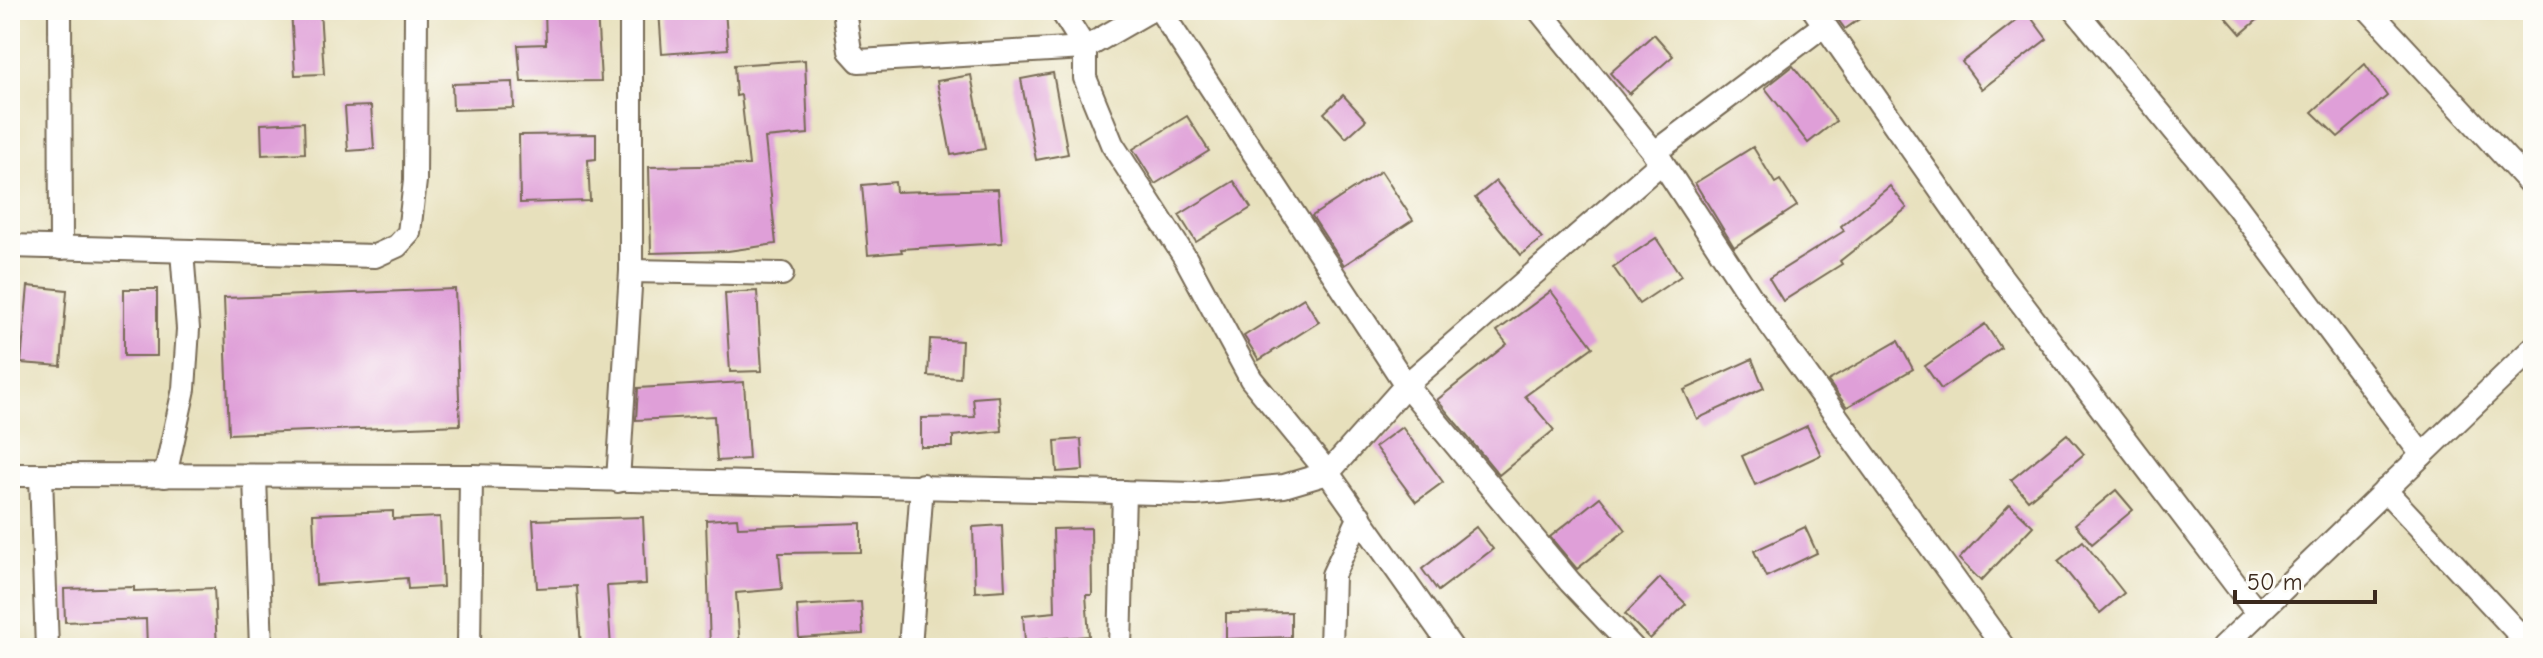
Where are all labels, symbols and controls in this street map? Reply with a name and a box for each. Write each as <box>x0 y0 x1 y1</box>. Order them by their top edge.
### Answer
scale bar <box>2235 554 2375 604</box>
text: 50 m <box>2247 568 2303 596</box>

